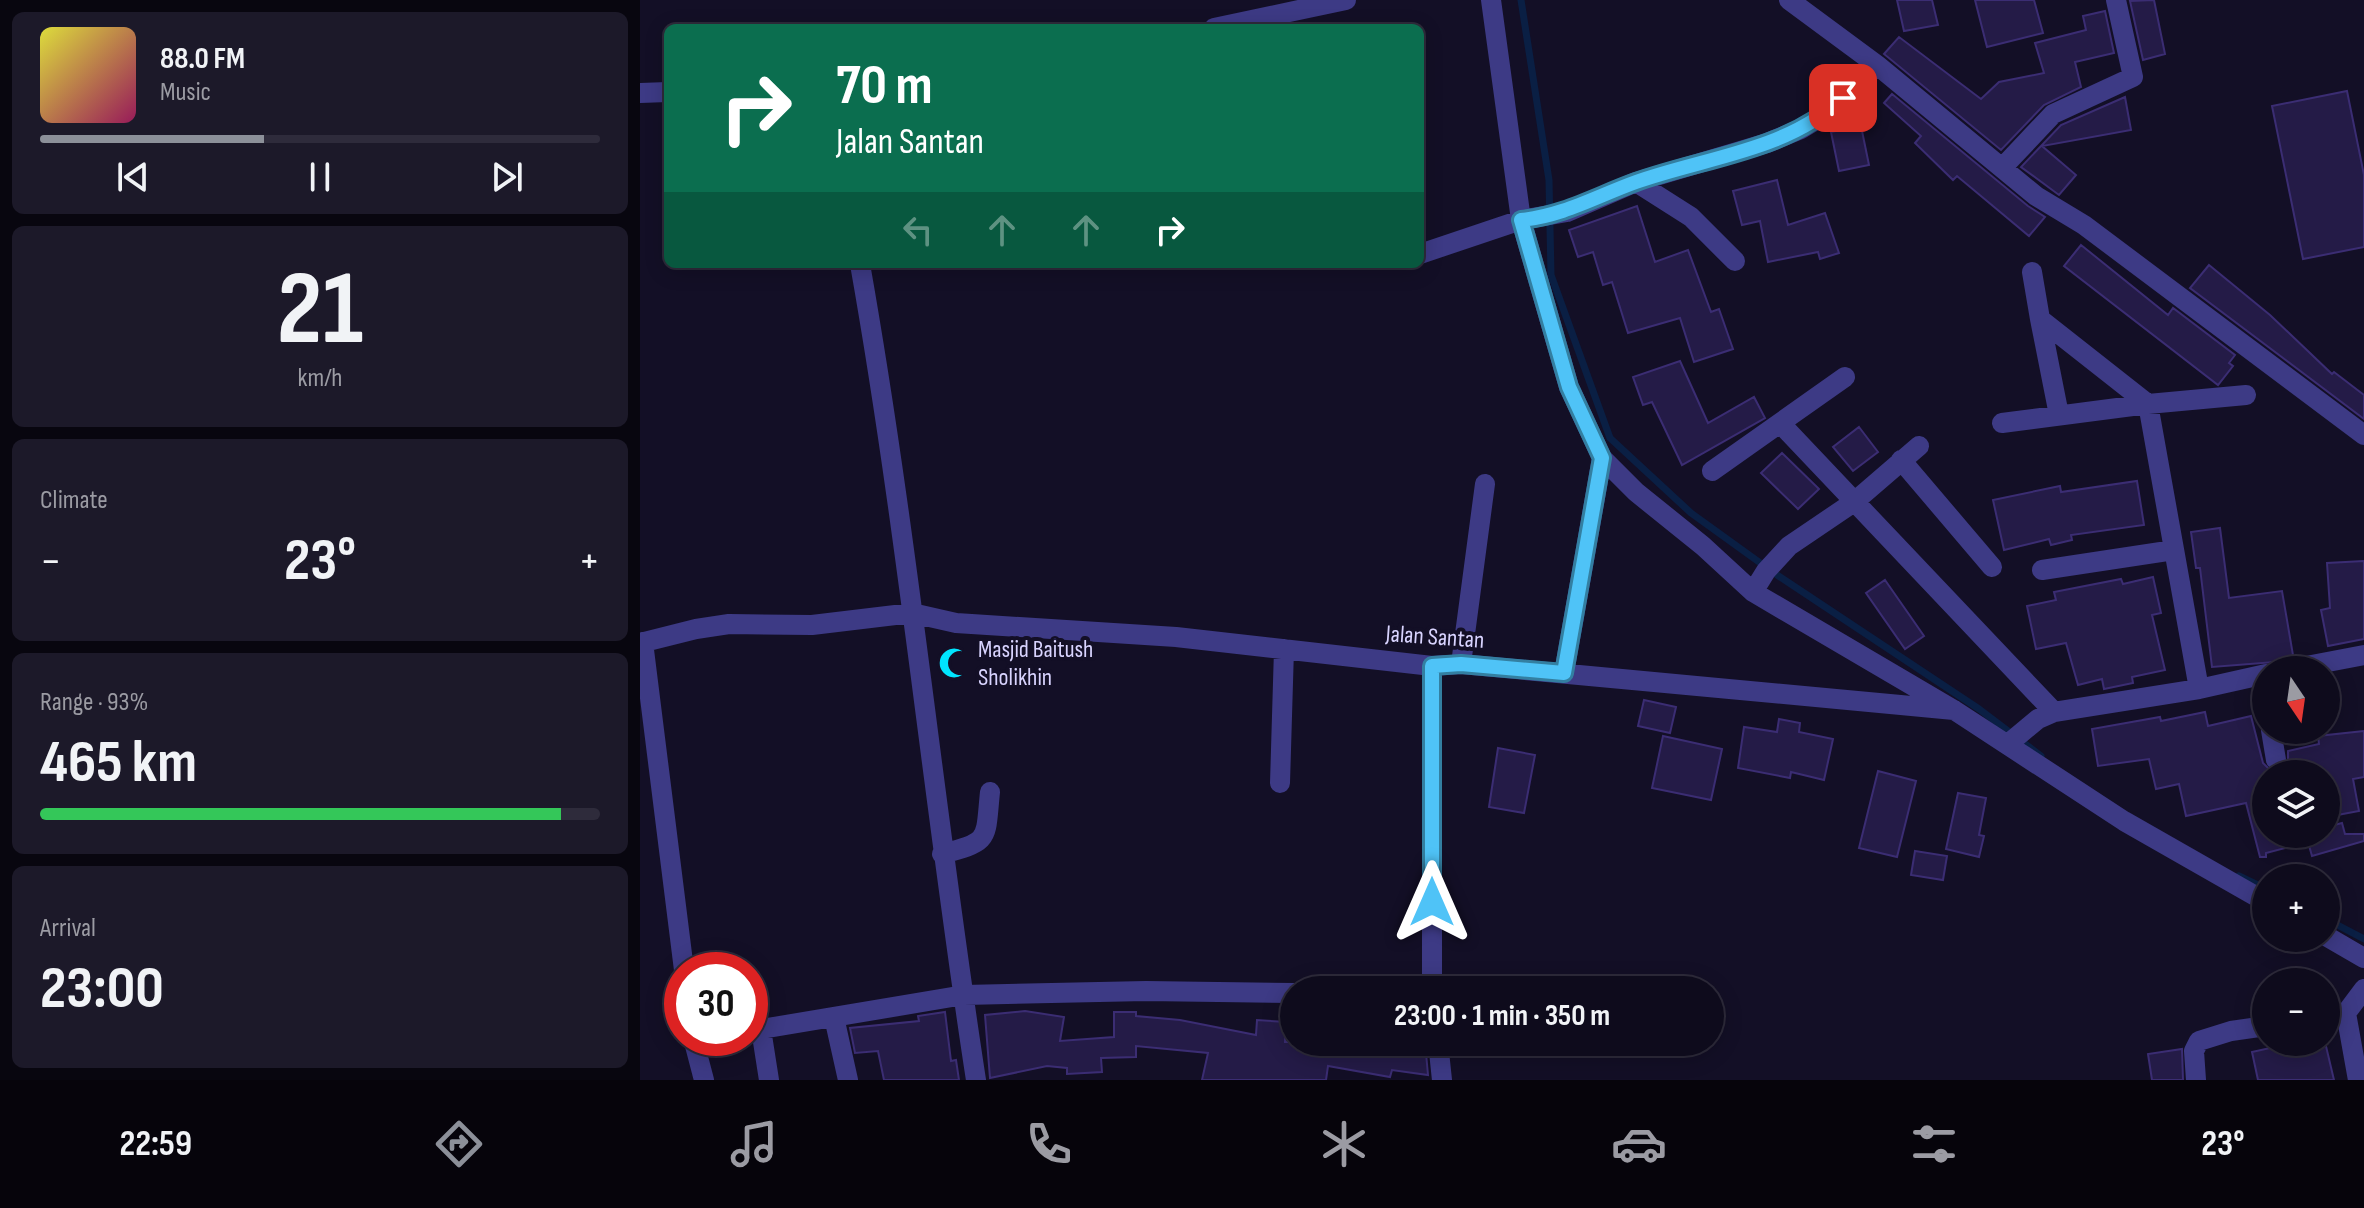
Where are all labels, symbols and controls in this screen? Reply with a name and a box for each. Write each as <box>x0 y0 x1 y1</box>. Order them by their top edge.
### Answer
text: 88.0 FM <box>160 41 245 77</box>
text: 70 m <box>836 53 933 120</box>
icon: right <box>704 56 808 160</box>
pin <box>1809 64 1877 132</box>
icon: arrive <box>1821 76 1865 120</box>
text: Music <box>160 77 211 108</box>
text: Jalan Santan <box>836 121 984 164</box>
icon: previous <box>111 155 155 199</box>
icon: pause <box>298 155 342 199</box>
icon: next <box>485 155 529 199</box>
icon: left <box>896 208 940 252</box>
icon: ahead <box>980 208 1024 252</box>
icon: ahead <box>1064 208 1108 252</box>
icon: right <box>1148 208 1192 252</box>
text: 21 <box>277 248 363 373</box>
text: km/h <box>298 363 342 394</box>
text: Climate <box>40 485 108 516</box>
text: 23° <box>284 525 356 597</box>
text: − <box>40 535 62 588</box>
text: + <box>578 535 600 588</box>
street label: Jalan Santan <box>1384 619 1485 655</box>
place label: Masjid Baitush Sholikhin <box>978 635 1093 692</box>
mosque icon: Masjid Baitush Sholikhin <box>937 646 971 680</box>
north arrow <box>2252 656 2340 744</box>
map controls <box>2252 656 2340 1056</box>
text: Range · 93% <box>40 687 148 718</box>
text: 465 km <box>40 727 197 799</box>
button: layers <box>2252 760 2340 848</box>
position arrow <box>1390 860 1474 944</box>
button: + <box>2252 864 2340 952</box>
text: Arrival <box>40 913 96 944</box>
speed limit sign: 30 <box>664 952 768 1056</box>
text: 23:00 <box>40 953 164 1025</box>
button: − <box>2252 968 2340 1056</box>
text: 23:00 · 1 min · 350 m <box>1394 998 1610 1034</box>
icon: directions <box>431 1116 487 1172</box>
icon: music <box>726 1116 782 1172</box>
icon: phone <box>1021 1116 1077 1172</box>
icon: climate <box>1316 1116 1372 1172</box>
icon: car <box>1611 1116 1667 1172</box>
icon: filters <box>1906 1116 1962 1172</box>
text: 22:59 <box>120 1123 192 1166</box>
text: 23° <box>2201 1123 2244 1166</box>

